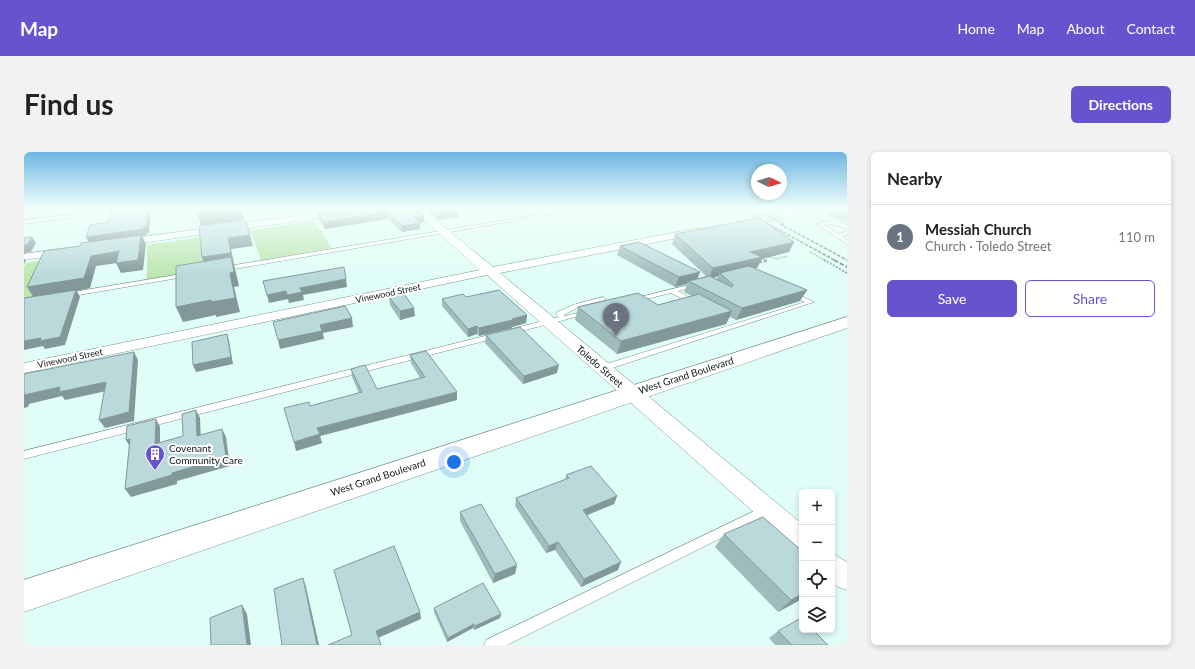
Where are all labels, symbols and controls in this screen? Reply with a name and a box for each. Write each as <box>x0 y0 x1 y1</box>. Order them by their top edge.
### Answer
text: Map <box>20 17 58 40</box>
text: Home <box>957 20 995 37</box>
text: Map <box>1017 20 1044 37</box>
text: About <box>1066 20 1104 37</box>
text: Contact <box>1126 20 1175 37</box>
button: Directions <box>1071 86 1171 123</box>
text: Find us <box>24 87 114 121</box>
north arrow <box>751 164 787 200</box>
text: Nearby <box>887 168 942 189</box>
text: Messiah Church <box>925 220 1032 238</box>
text: 1 <box>896 229 904 245</box>
text: 110 m <box>1118 229 1155 245</box>
text: Church · Toledo Street <box>925 238 1051 254</box>
button: Save <box>887 280 1017 317</box>
button: Share <box>1025 280 1155 317</box>
street label: Vinewood Street <box>354 281 422 305</box>
pin: 1 <box>603 303 629 336</box>
street label: Toledo Street <box>574 342 626 390</box>
street label: Vinewood Street <box>36 346 104 370</box>
street label: West Grand Boulevard <box>637 354 735 396</box>
place label: Covenant Community Care <box>169 442 243 466</box>
building icon: Covenant Community Care <box>144 443 166 471</box>
your location <box>444 452 464 472</box>
street label: West Grand Boulevard <box>329 456 427 498</box>
map controls <box>799 489 835 633</box>
button: + <box>799 489 835 525</box>
button: − <box>799 525 835 561</box>
button: locate <box>799 561 835 597</box>
button: layers <box>799 597 835 633</box>

